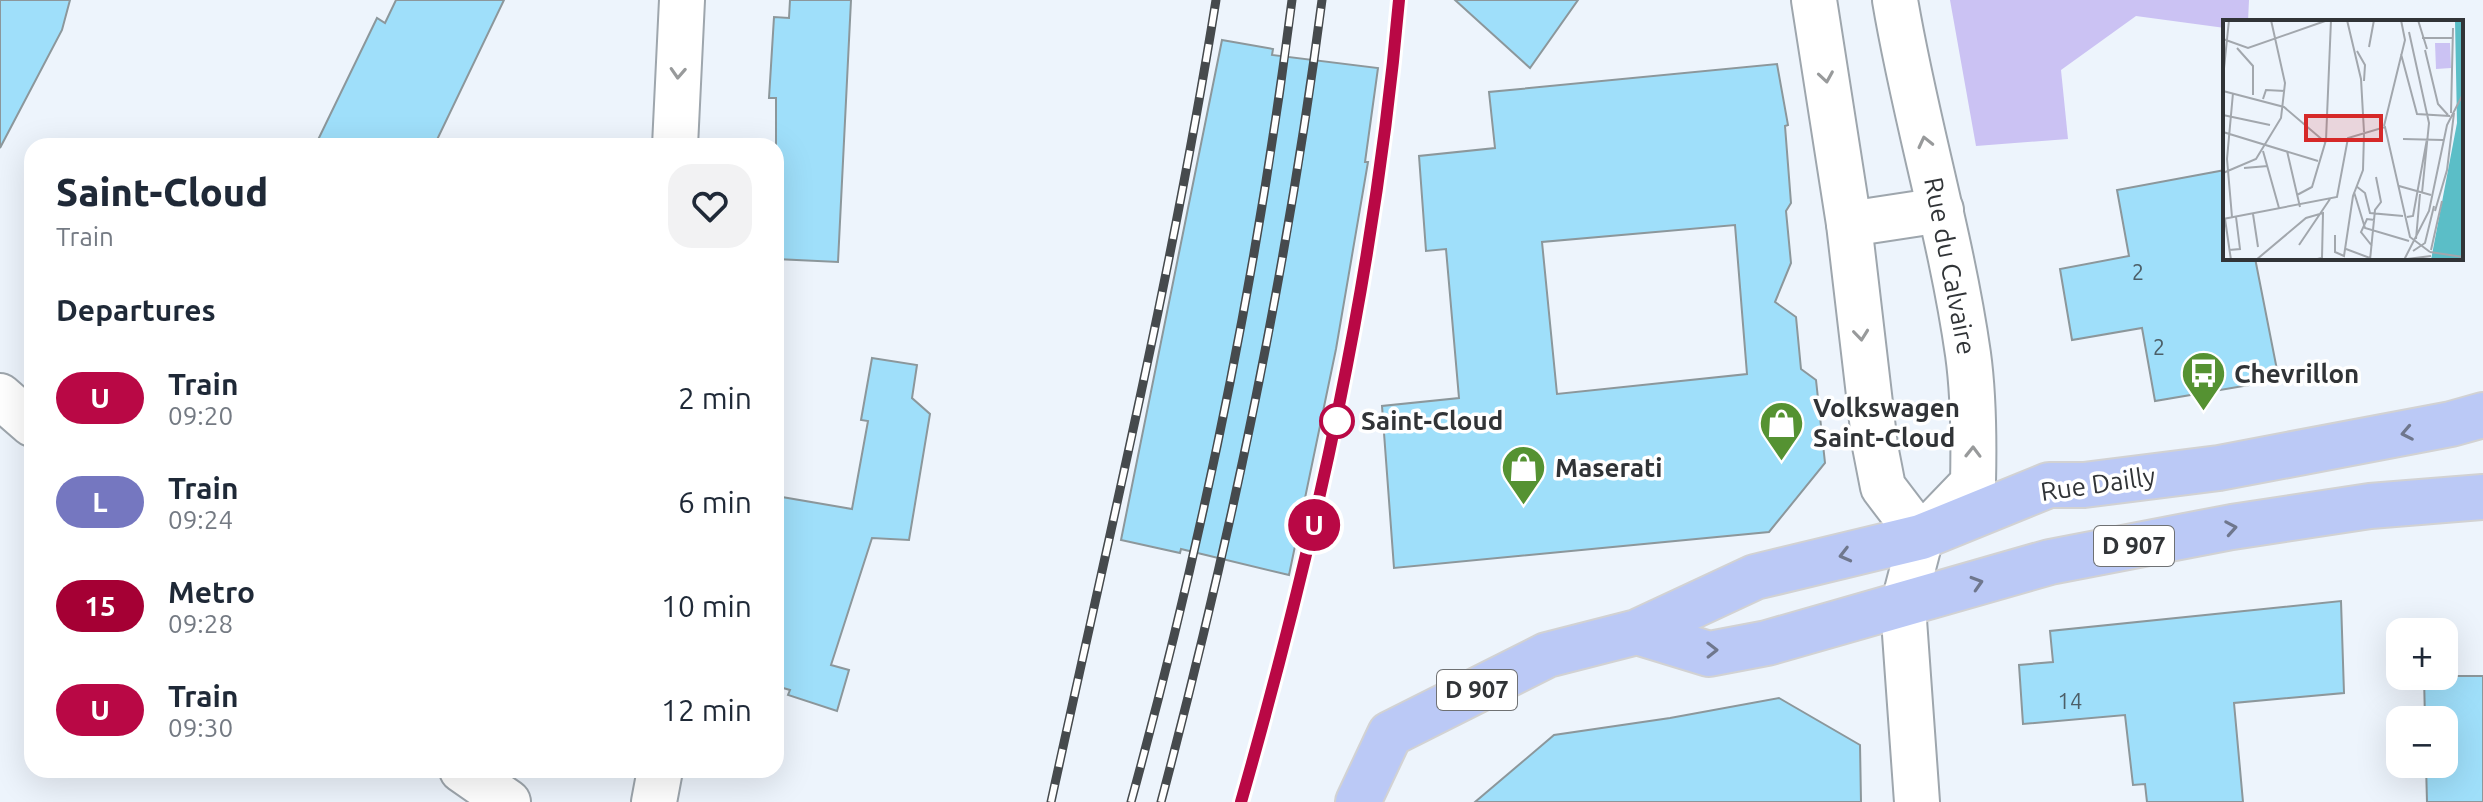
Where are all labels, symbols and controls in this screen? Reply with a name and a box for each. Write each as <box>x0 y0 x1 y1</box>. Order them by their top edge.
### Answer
inset map <box>2223 20 2463 260</box>
one-way arrow <box>670 67 687 80</box>
one-way arrow <box>1817 70 1834 84</box>
one-way arrow <box>1917 135 1934 149</box>
button: heart <box>668 164 752 248</box>
text: Saint-Cloud <box>56 171 268 213</box>
street label: Rue du Calvaire <box>1919 175 1982 357</box>
text: Train <box>56 222 114 251</box>
house number: 2 <box>2132 259 2144 284</box>
text: Departures <box>56 293 216 327</box>
one-way arrow <box>1853 329 1870 342</box>
house number: 2 <box>2153 334 2165 359</box>
bus stop icon: Chevrillon <box>2179 350 2227 413</box>
place label: Chevrillon <box>2234 359 2359 388</box>
text: Train <box>168 367 238 401</box>
text: 2 min <box>678 381 752 415</box>
text: U <box>90 382 110 413</box>
place label: Volkswagen Saint-Cloud <box>1813 393 1960 452</box>
shop icon: Volkswagen Saint-Cloud <box>1758 399 1806 462</box>
text: 09:20 <box>168 401 233 430</box>
marker: Saint-Cloud <box>1320 404 1354 438</box>
place label: Saint-Cloud <box>1361 406 1503 435</box>
one-way arrow <box>2400 423 2414 440</box>
shop icon: Maserati <box>1500 444 1548 507</box>
one-way arrow <box>1965 445 1982 458</box>
place label: Maserati <box>1555 453 1663 482</box>
street label: Rue Dailly <box>2039 461 2157 506</box>
text: Train <box>168 471 238 505</box>
text: 6 min <box>678 485 752 519</box>
text: L <box>92 486 108 517</box>
line badge: U <box>1288 499 1340 551</box>
text: 09:24 <box>168 505 233 534</box>
text: U <box>1304 509 1324 540</box>
one-way arrow <box>2224 520 2238 537</box>
road number: D 907 <box>2094 526 2174 566</box>
one-way arrow <box>1838 546 1852 563</box>
text: Metro <box>168 575 255 609</box>
one-way arrow <box>1970 576 1984 592</box>
text: 10 min <box>661 589 752 623</box>
text: 15 <box>84 590 116 621</box>
text: 09:28 <box>168 609 233 638</box>
map controls <box>2386 618 2458 778</box>
button: + <box>2386 618 2458 690</box>
one-way arrow <box>1707 642 1719 659</box>
road number: D 907 <box>1437 670 1517 710</box>
text: Train <box>168 679 238 713</box>
house number: 14 <box>2058 688 2082 713</box>
text: 12 min <box>661 693 752 727</box>
text: U <box>90 694 110 725</box>
button: − <box>2386 706 2458 778</box>
text: 09:30 <box>168 713 233 742</box>

